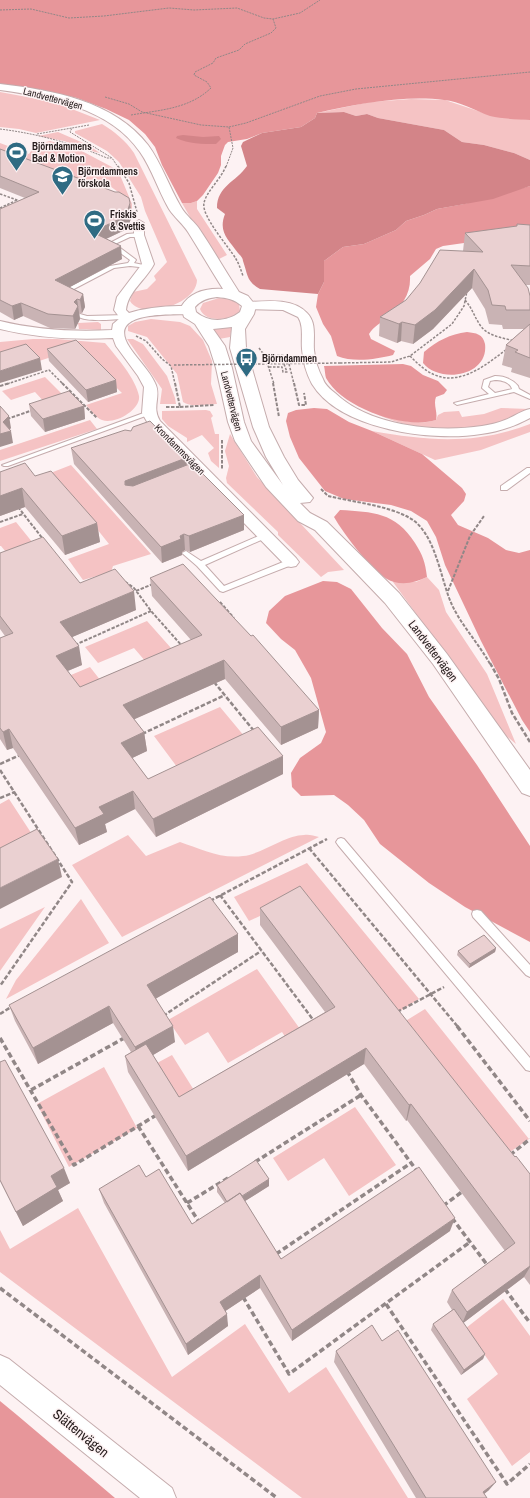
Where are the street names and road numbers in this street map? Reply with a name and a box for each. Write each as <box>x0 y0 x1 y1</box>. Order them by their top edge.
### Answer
street label: Landvettervägen <box>22 84 84 113</box>
street label: Landvettervägen <box>218 370 245 432</box>
street label: Krondammsvägen <box>152 421 208 477</box>
street label: Landvettervägen <box>405 617 461 685</box>
street label: Slättenvägen <box>49 1405 113 1461</box>

